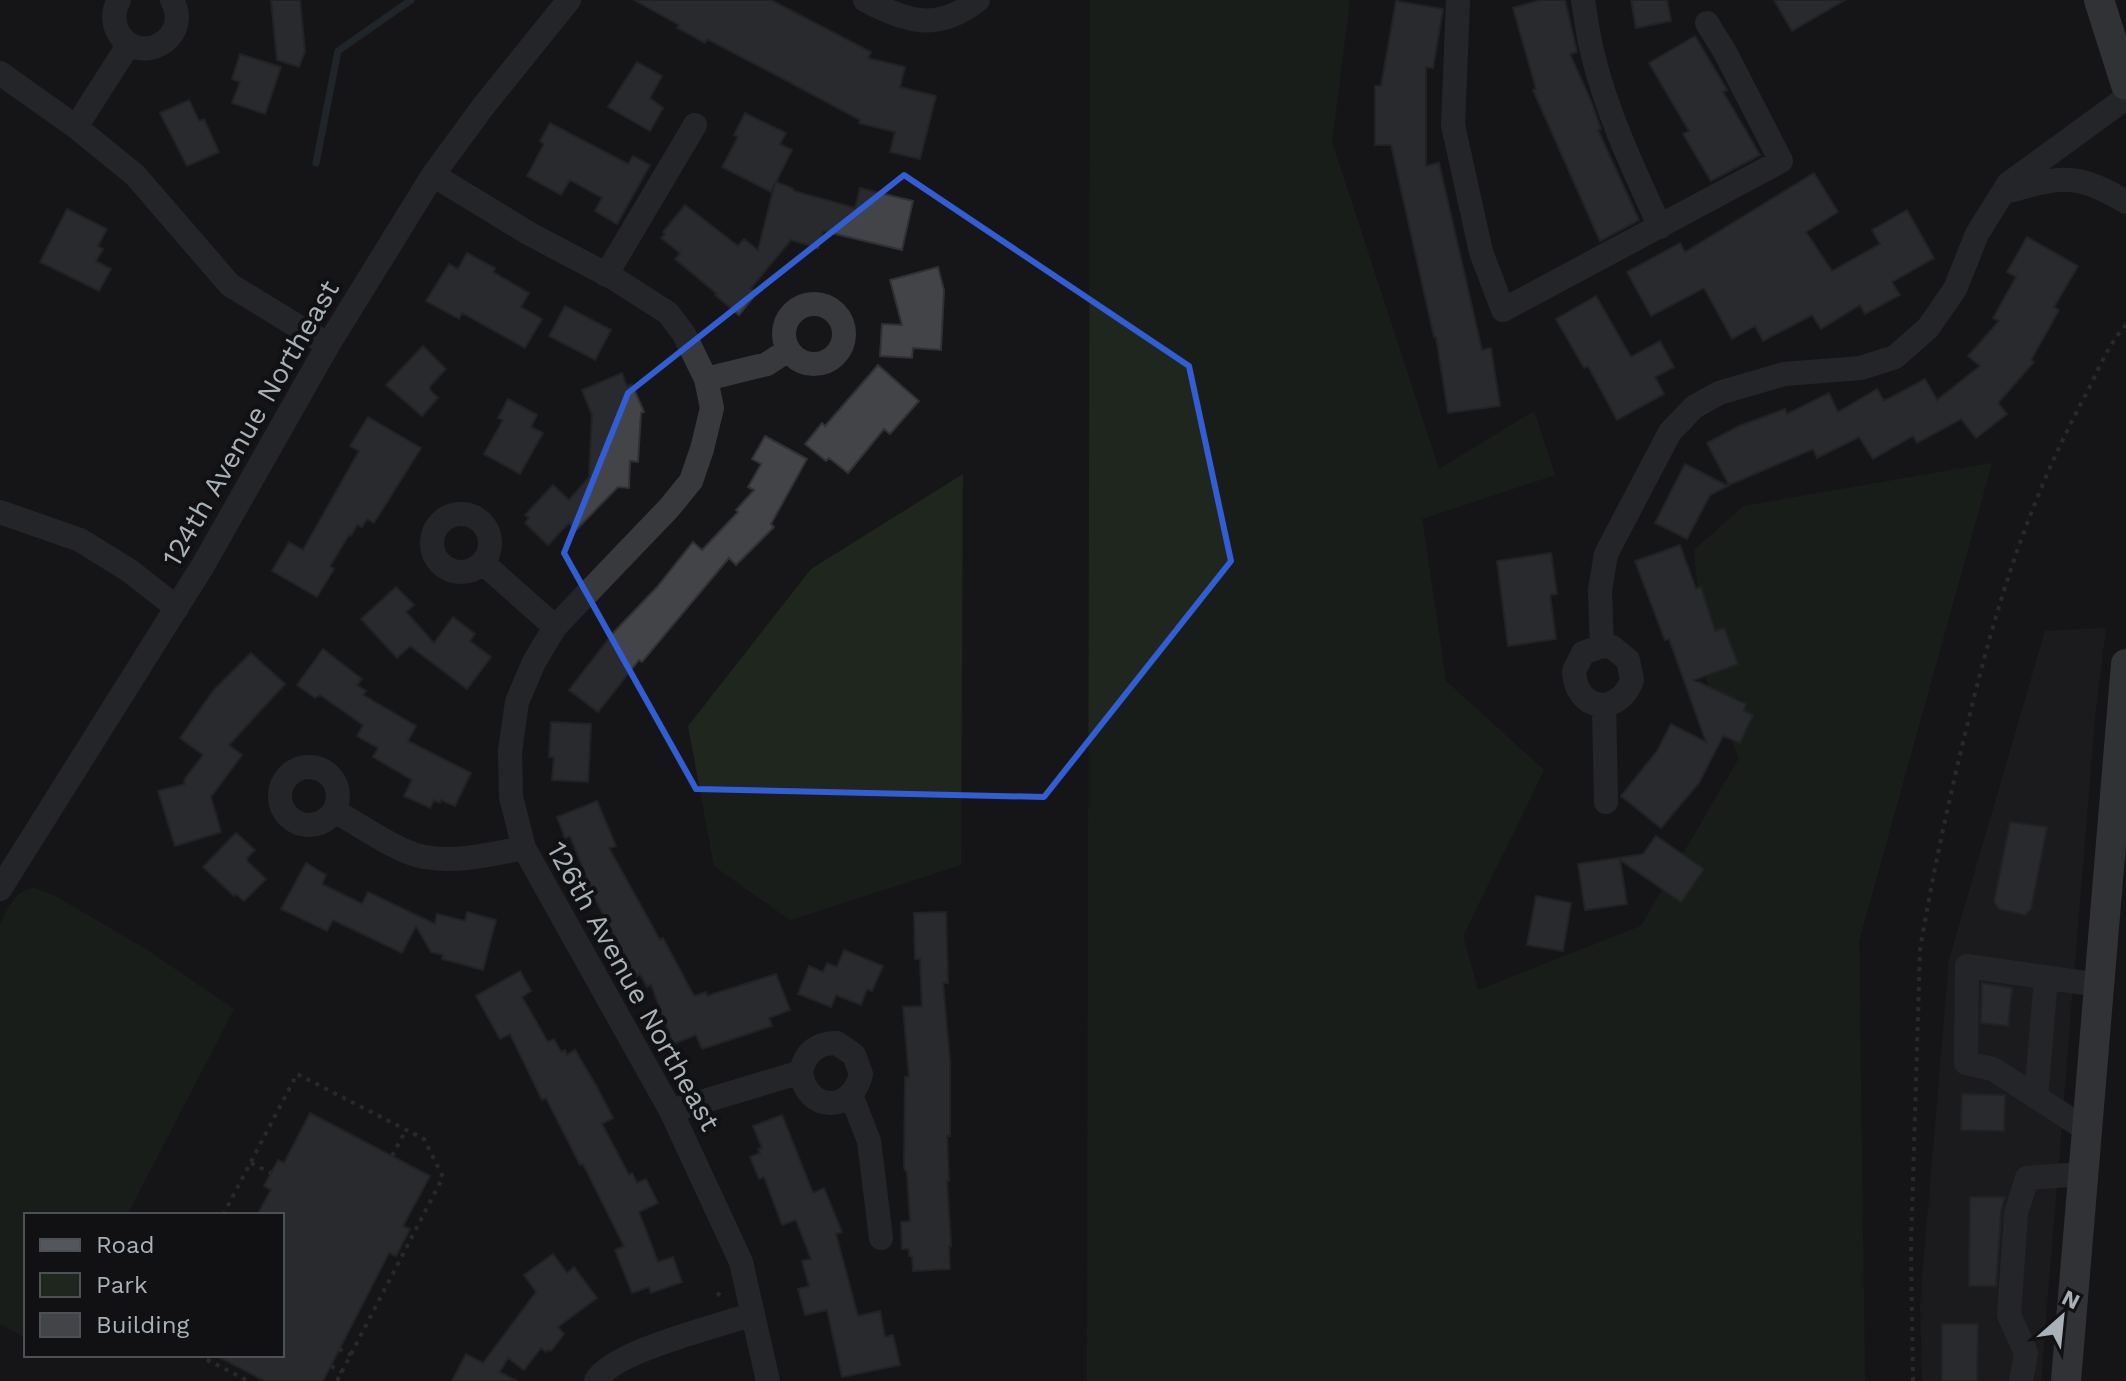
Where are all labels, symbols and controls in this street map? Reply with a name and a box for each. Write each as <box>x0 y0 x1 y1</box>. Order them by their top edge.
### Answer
street label: 124th Avenue Northeast <box>155 274 346 572</box>
street label: 126th Avenue Northeast <box>540 836 727 1137</box>
legend <box>24 1213 284 1357</box>
text: Road <box>96 1231 155 1259</box>
text: Park <box>96 1271 148 1299</box>
north arrow <box>2022 1277 2102 1357</box>
text: N <box>2058 1285 2084 1314</box>
text: Building <box>96 1311 189 1339</box>

